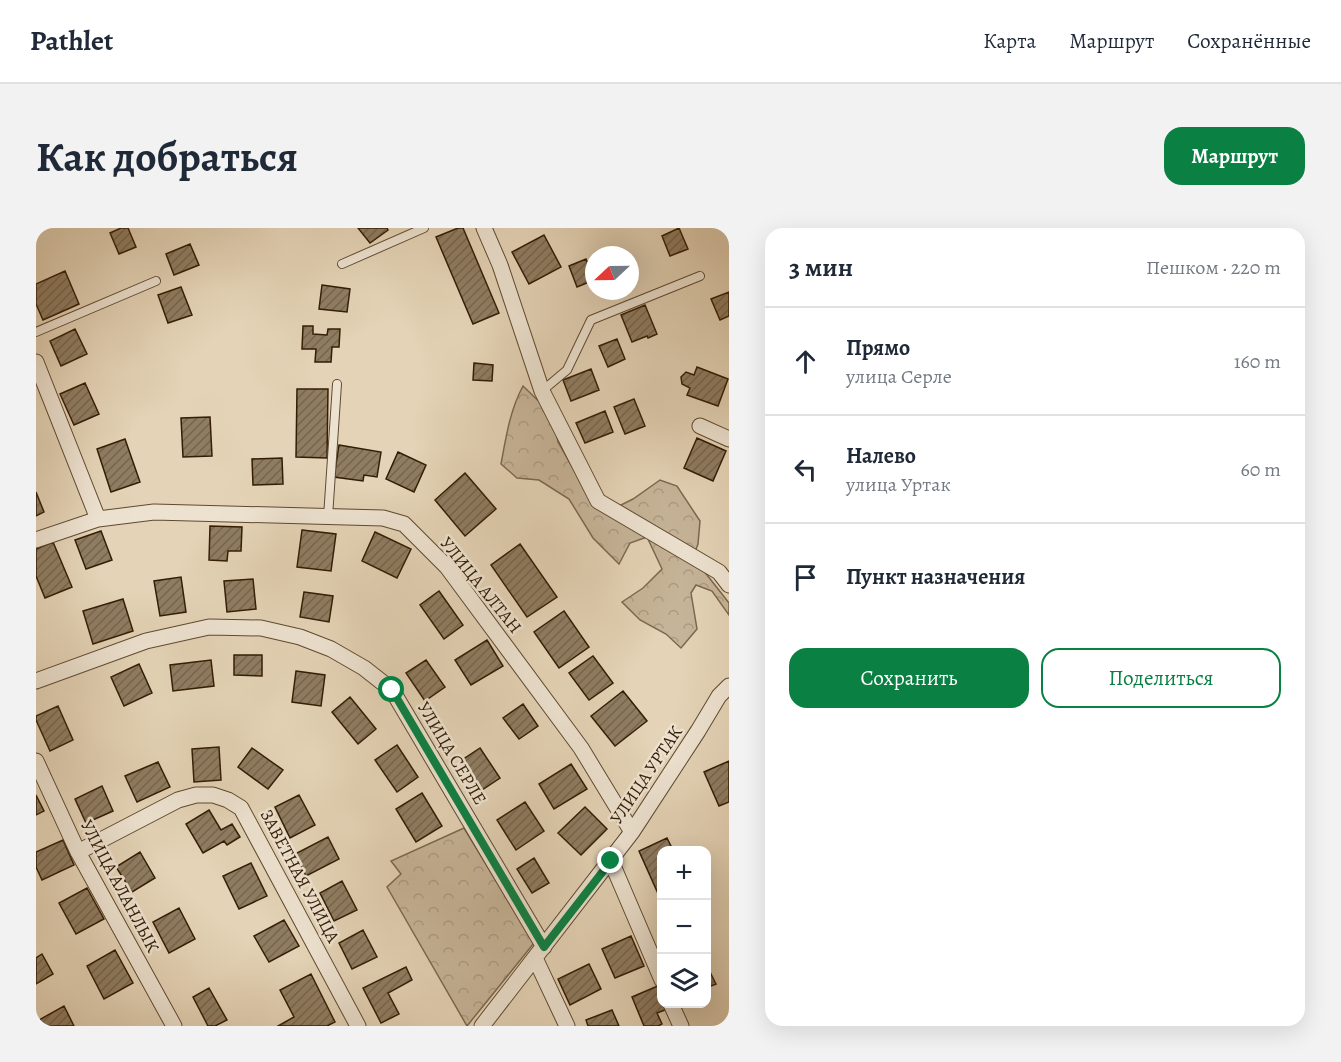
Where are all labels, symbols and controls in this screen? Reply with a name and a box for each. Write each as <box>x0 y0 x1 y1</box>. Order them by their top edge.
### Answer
text: Pathlet <box>30 22 113 60</box>
text: Карта <box>983 27 1036 55</box>
text: Маршрут <box>1069 27 1154 55</box>
text: Сохранённые <box>1187 27 1311 55</box>
button: Маршрут <box>1164 127 1305 185</box>
text: Как добраться <box>36 128 298 185</box>
north arrow <box>585 246 639 300</box>
text: 3 мин <box>789 250 853 285</box>
text: Пешком · 220 m <box>1146 254 1281 281</box>
text: Прямо <box>846 333 910 363</box>
icon: ahead <box>789 345 822 378</box>
text: 160 m <box>1234 348 1281 375</box>
text: улица Серле <box>846 363 952 390</box>
text: Налево <box>846 441 916 471</box>
icon: left <box>789 453 822 486</box>
text: 60 m <box>1241 456 1281 483</box>
text: улица Уртак <box>846 471 951 498</box>
street label: УЛИЦА АЛТАН <box>435 532 527 638</box>
icon: arrive <box>789 561 822 594</box>
text: Пункт назначения <box>846 562 1025 592</box>
button: Сохранить <box>789 648 1029 708</box>
button: Поделиться <box>1041 648 1281 708</box>
route start <box>378 676 404 702</box>
street label: УЛИЦА СЕРЛЕ <box>412 697 492 809</box>
street label: УЛИЦА УРТАК <box>604 721 688 829</box>
street label: ЗАВЕТНАЯ УЛИЦА <box>255 805 346 947</box>
street label: УЛИЦА АЛАНЛЫК <box>75 816 165 957</box>
map controls <box>657 846 711 1008</box>
button: + <box>657 846 711 900</box>
route end <box>597 847 623 873</box>
button: − <box>657 900 711 954</box>
button: layers <box>657 954 711 1008</box>

